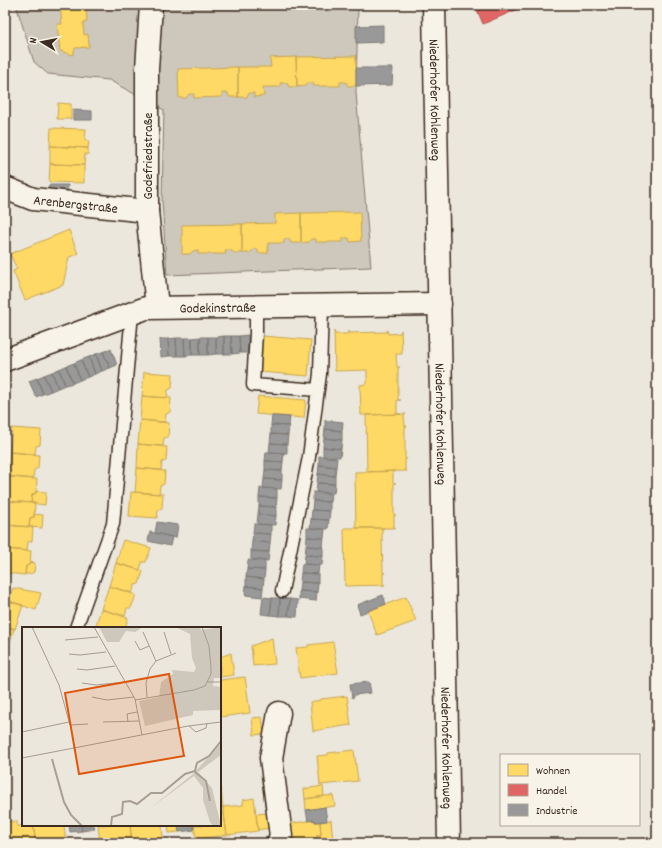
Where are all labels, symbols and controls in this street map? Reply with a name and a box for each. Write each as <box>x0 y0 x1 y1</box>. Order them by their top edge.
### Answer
north arrow <box>22 22 62 62</box>
text: N <box>26 36 43 45</box>
street label: Niederhofer Kohlenweg <box>423 39 445 161</box>
street label: Godefriedstraße <box>139 112 159 200</box>
street label: Arenbergstraße <box>32 191 119 220</box>
street label: Godekinstraße <box>179 299 256 320</box>
street label: Niederhofer Kohlenweg <box>428 363 451 485</box>
inset map <box>22 627 221 826</box>
street label: Niederhofer Kohlenweg <box>434 687 456 809</box>
legend <box>500 754 640 826</box>
text: Wohnen <box>536 763 571 780</box>
text: Handel <box>536 783 567 800</box>
text: Industrie <box>536 803 577 820</box>

